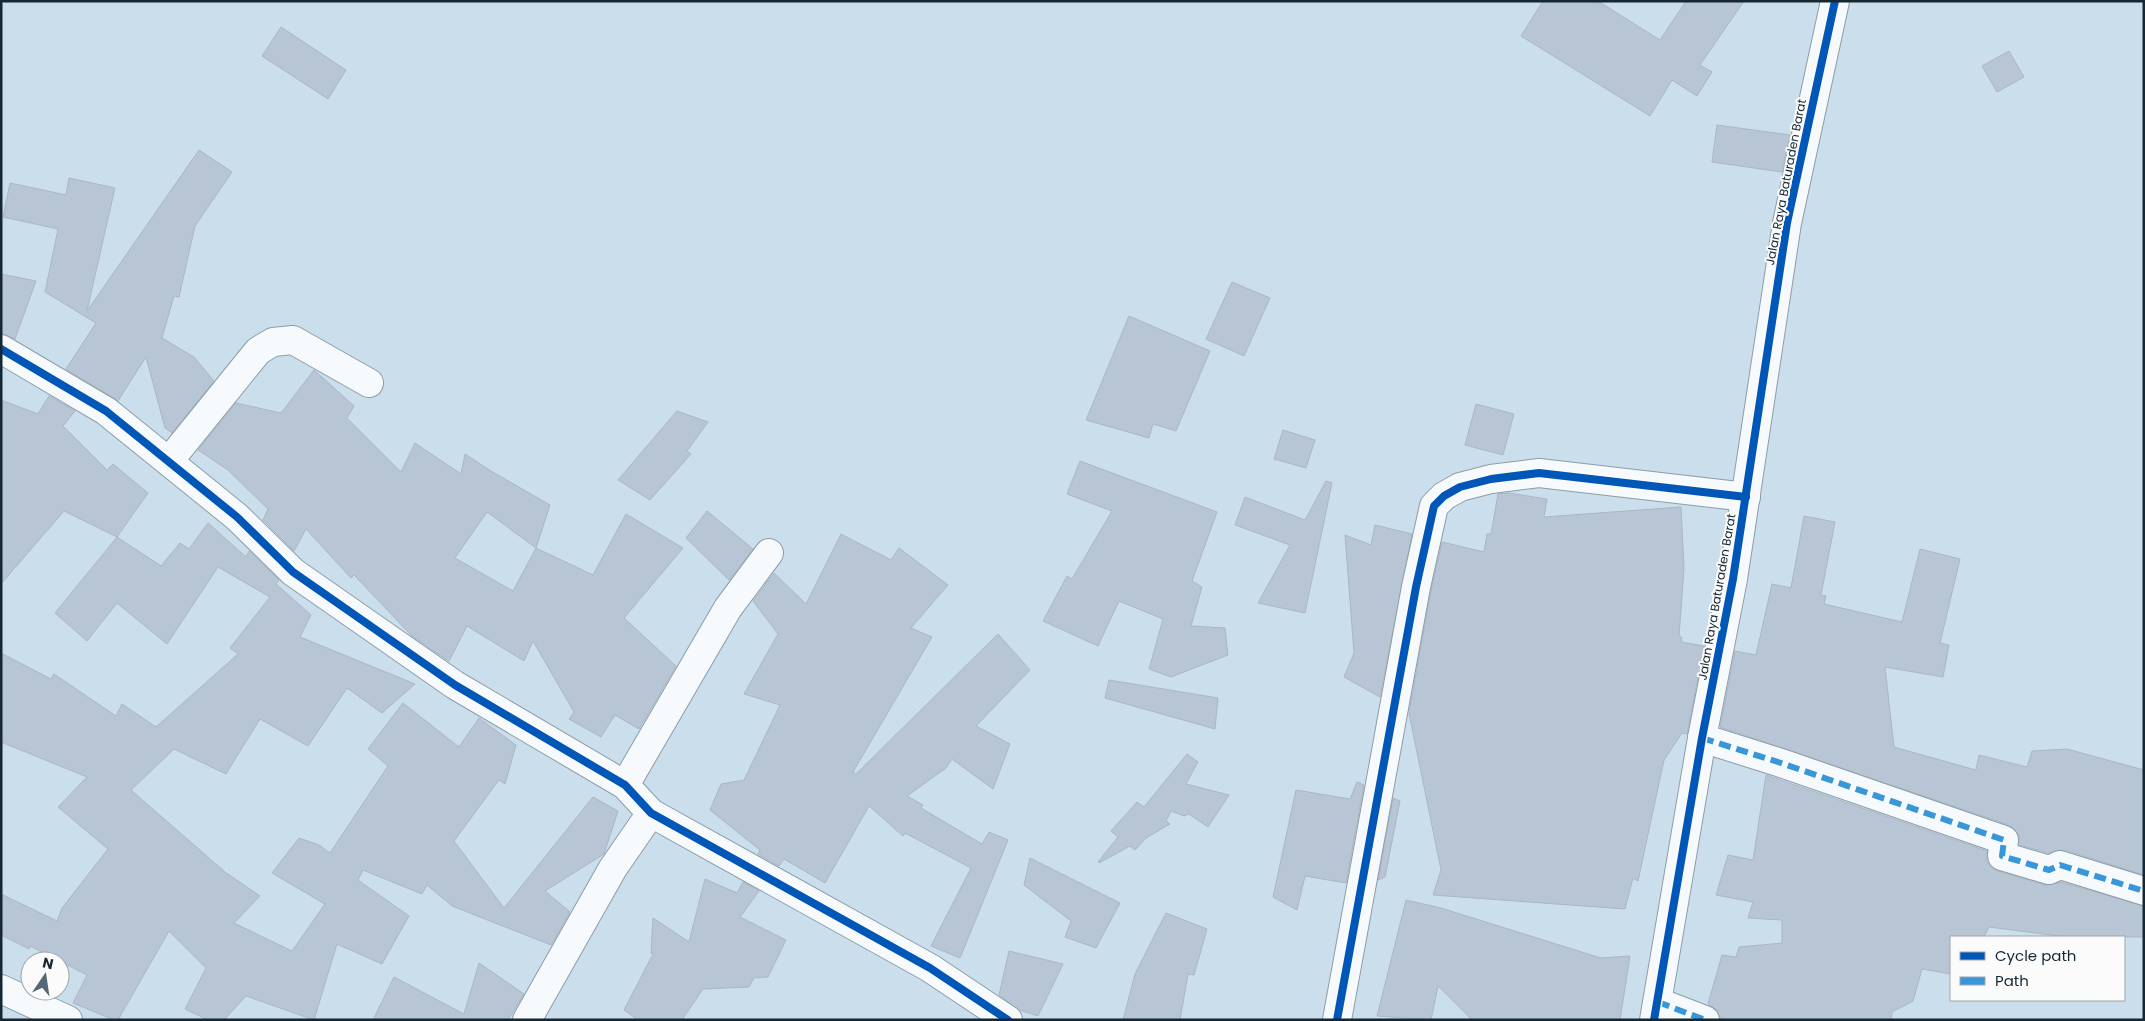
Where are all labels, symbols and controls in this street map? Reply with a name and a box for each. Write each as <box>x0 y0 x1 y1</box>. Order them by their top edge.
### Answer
street label: Jalan Raya Baturaden Barat <box>1761 97 1810 266</box>
street label: Jalan Raya Baturaden Barat <box>1693 512 1740 682</box>
legend <box>1950 936 2125 1001</box>
text: Cycle path <box>1995 945 2076 966</box>
north arrow <box>20 951 70 1001</box>
text: N <box>41 952 55 974</box>
text: Path <box>1995 970 2029 991</box>

